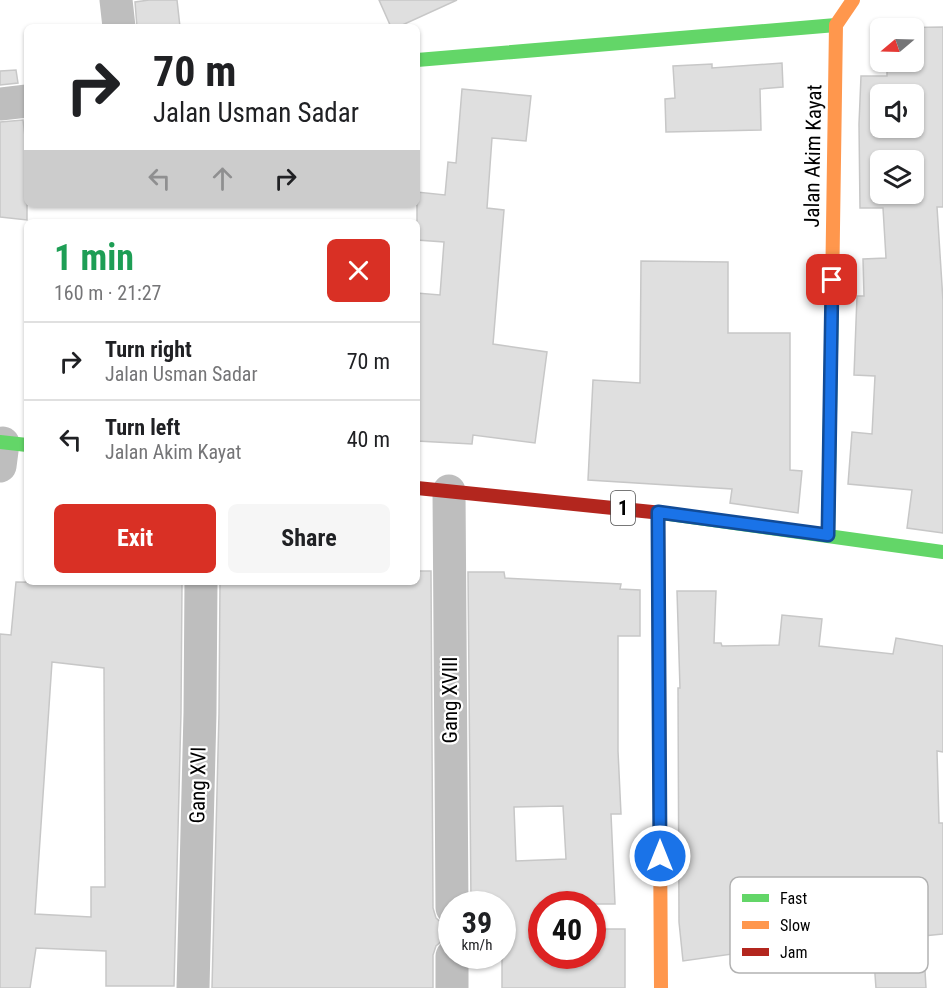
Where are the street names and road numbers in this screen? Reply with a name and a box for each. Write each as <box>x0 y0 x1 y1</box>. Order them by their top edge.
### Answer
street label: Jalan Akim Kayat <box>800 84 826 228</box>
road number: 1 <box>611 491 635 525</box>
street label: Gang XVIII <box>438 656 462 744</box>
street label: Gang XVI <box>185 747 211 823</box>

